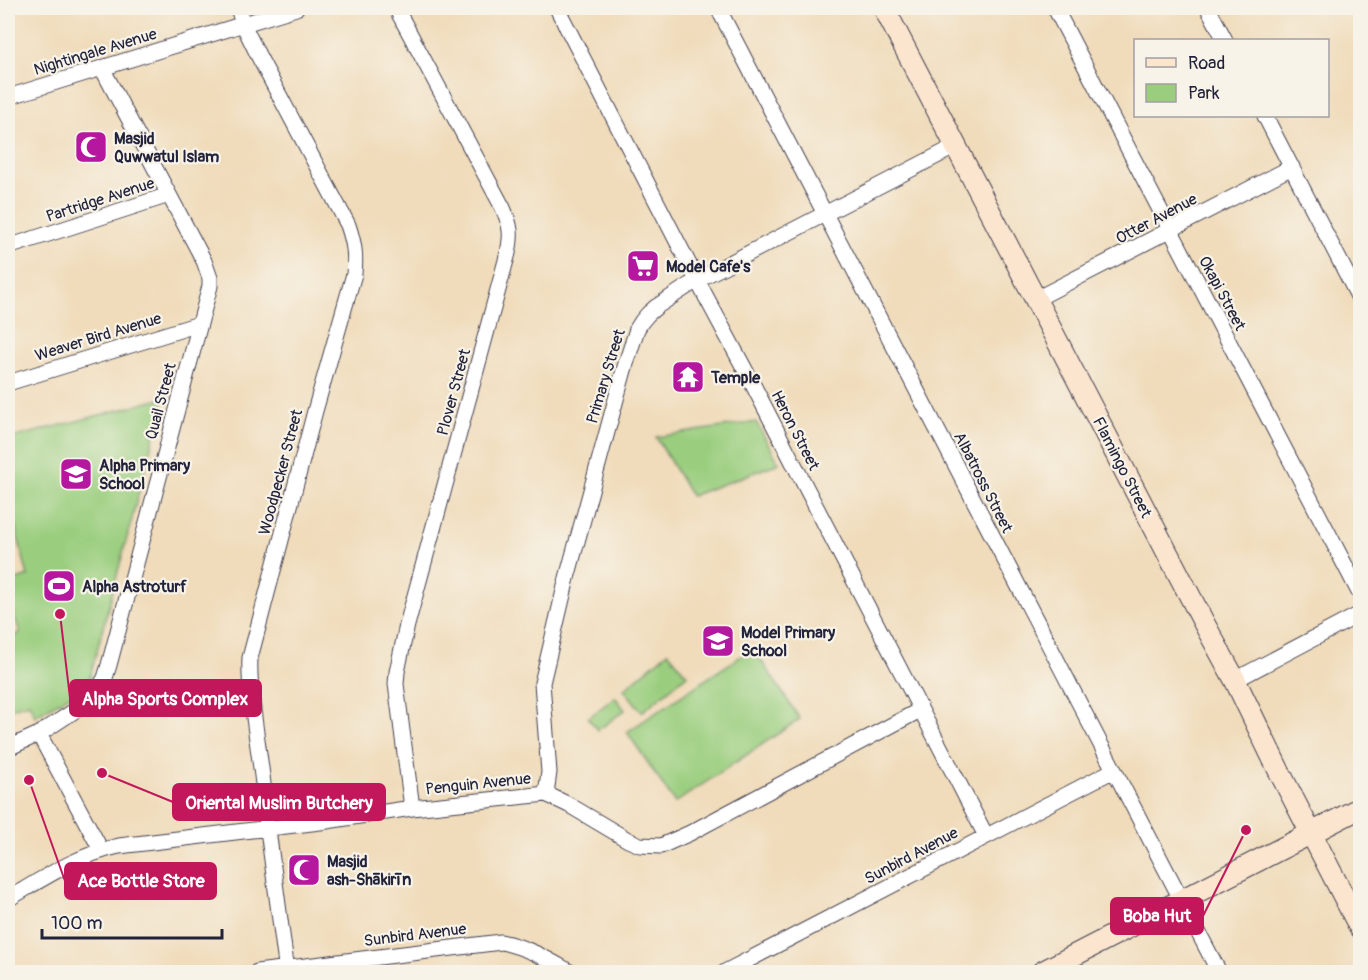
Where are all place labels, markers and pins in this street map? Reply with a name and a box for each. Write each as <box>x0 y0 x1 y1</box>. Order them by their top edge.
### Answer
mosque icon: Masjid Quwwatul Islam <box>73 129 109 165</box>
place label: Masjid Quwwatul Islam <box>114 129 219 167</box>
supermarket icon: Model Cafe's <box>625 248 661 284</box>
place label: Model Cafe's <box>666 257 751 277</box>
temple icon: Temple <box>670 359 706 395</box>
place label: Temple <box>710 368 761 388</box>
school or university icon: Alpha Primary School <box>58 456 94 492</box>
place label: Alpha Primary School <box>99 456 190 494</box>
sports icon: Alpha Astroturf <box>41 568 77 604</box>
place label: Alpha Astroturf <box>82 577 187 597</box>
school or university icon: Model Primary School <box>700 623 736 659</box>
place label: Model Primary School <box>741 623 835 661</box>
callout: Alpha Sports Complex <box>70 680 261 716</box>
callout: Oriental Muslim Butchery <box>173 784 385 820</box>
mosque icon: Masjid ash-Shākirīn <box>286 852 322 888</box>
place label: Masjid ash-Shākirīn <box>327 852 411 890</box>
callout: Ace Bottle Store <box>65 863 216 899</box>
callout: Boba Hut <box>1111 898 1203 934</box>

